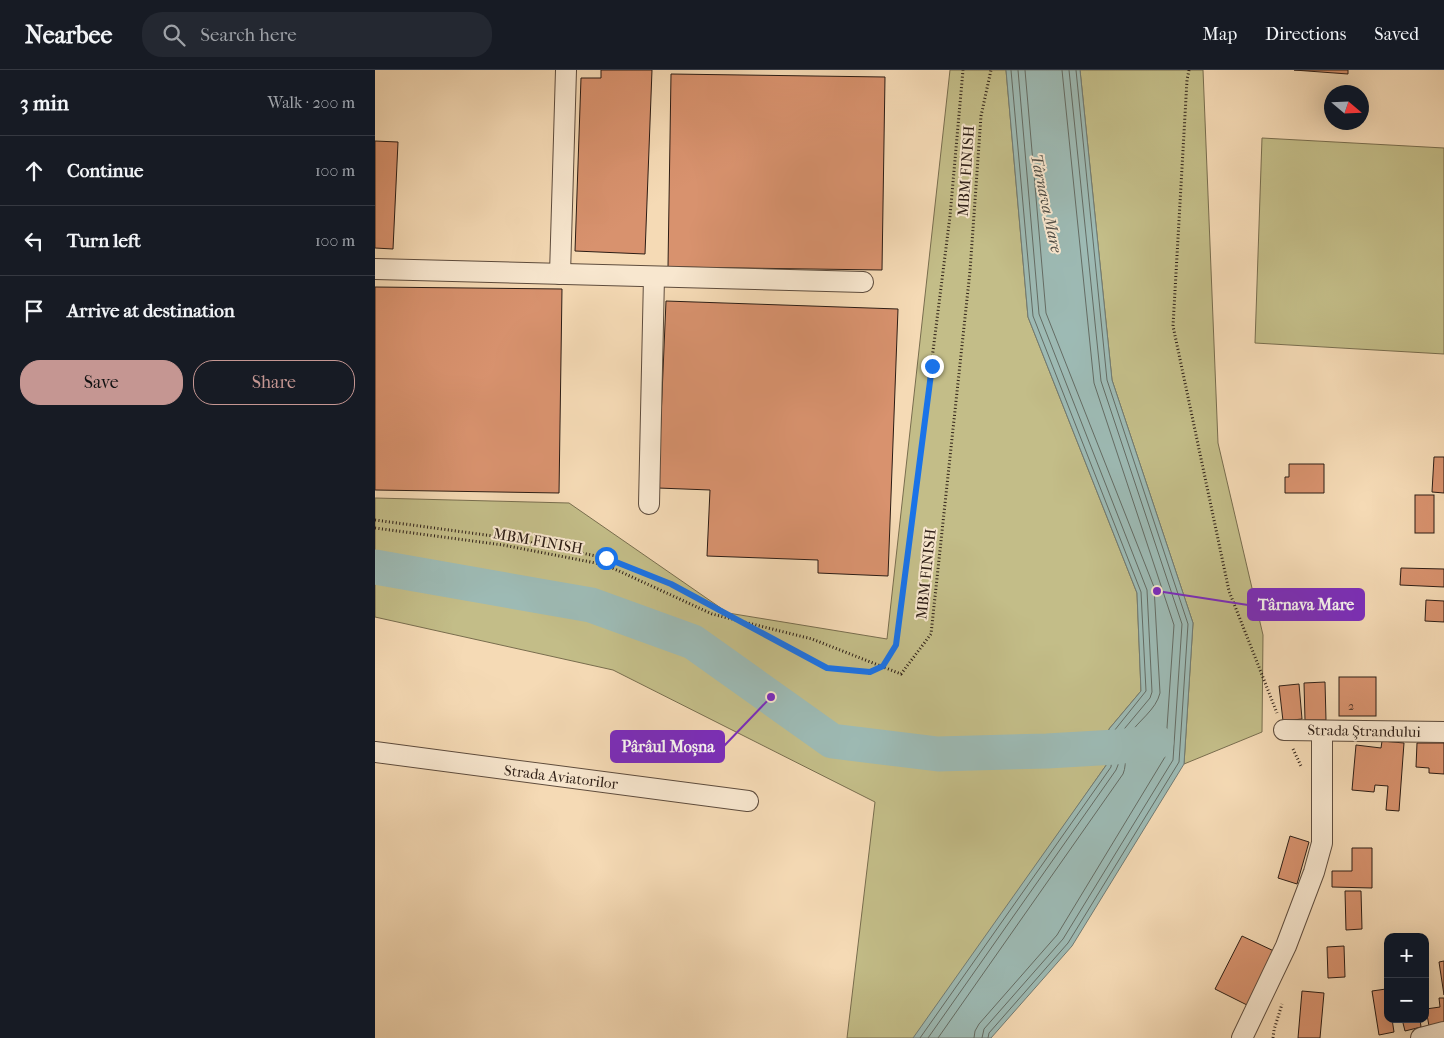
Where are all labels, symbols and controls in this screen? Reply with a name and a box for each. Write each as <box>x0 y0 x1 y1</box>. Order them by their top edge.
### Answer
search box <box>142 12 492 57</box>
text: Nearbee <box>25 21 112 49</box>
icon: search <box>160 21 188 49</box>
text: Search here <box>200 24 297 46</box>
text: Map <box>1203 24 1237 45</box>
text: Directions <box>1265 24 1346 45</box>
text: Saved <box>1374 24 1419 45</box>
north arrow <box>1324 85 1369 130</box>
text: 3 min <box>20 91 69 115</box>
text: Walk · 200 m <box>268 93 355 112</box>
street label: MBM FINISH <box>954 125 978 217</box>
water label: Târnava Mare <box>1027 152 1066 255</box>
icon: ahead <box>20 157 48 185</box>
text: Continue <box>67 160 143 182</box>
text: 100 m <box>315 161 355 180</box>
icon: left <box>20 227 48 255</box>
text: Turn left <box>67 230 141 252</box>
text: 100 m <box>315 231 355 250</box>
icon: arrive <box>20 297 48 325</box>
text: Arrive at destination <box>67 300 235 322</box>
route end <box>921 355 944 378</box>
button: Save <box>20 360 183 405</box>
button: Share <box>193 360 355 405</box>
street label: MBM FINISH <box>492 524 585 558</box>
street label: MBM FINISH <box>912 528 940 620</box>
route start <box>595 547 618 570</box>
callout: Târnava Mare <box>1248 589 1364 620</box>
text: Târnava Mare <box>1257 595 1354 614</box>
house number: 2 <box>1348 699 1354 713</box>
street label: Strada Ştrandului <box>1307 721 1421 741</box>
callout: Pârâul Moșna <box>611 731 724 762</box>
text: Pârâul Moșna <box>621 737 715 757</box>
street label: Strada Aviatorilor <box>503 761 620 793</box>
map controls <box>1384 933 1429 1023</box>
button: + <box>1384 933 1429 978</box>
button: − <box>1384 978 1429 1023</box>

